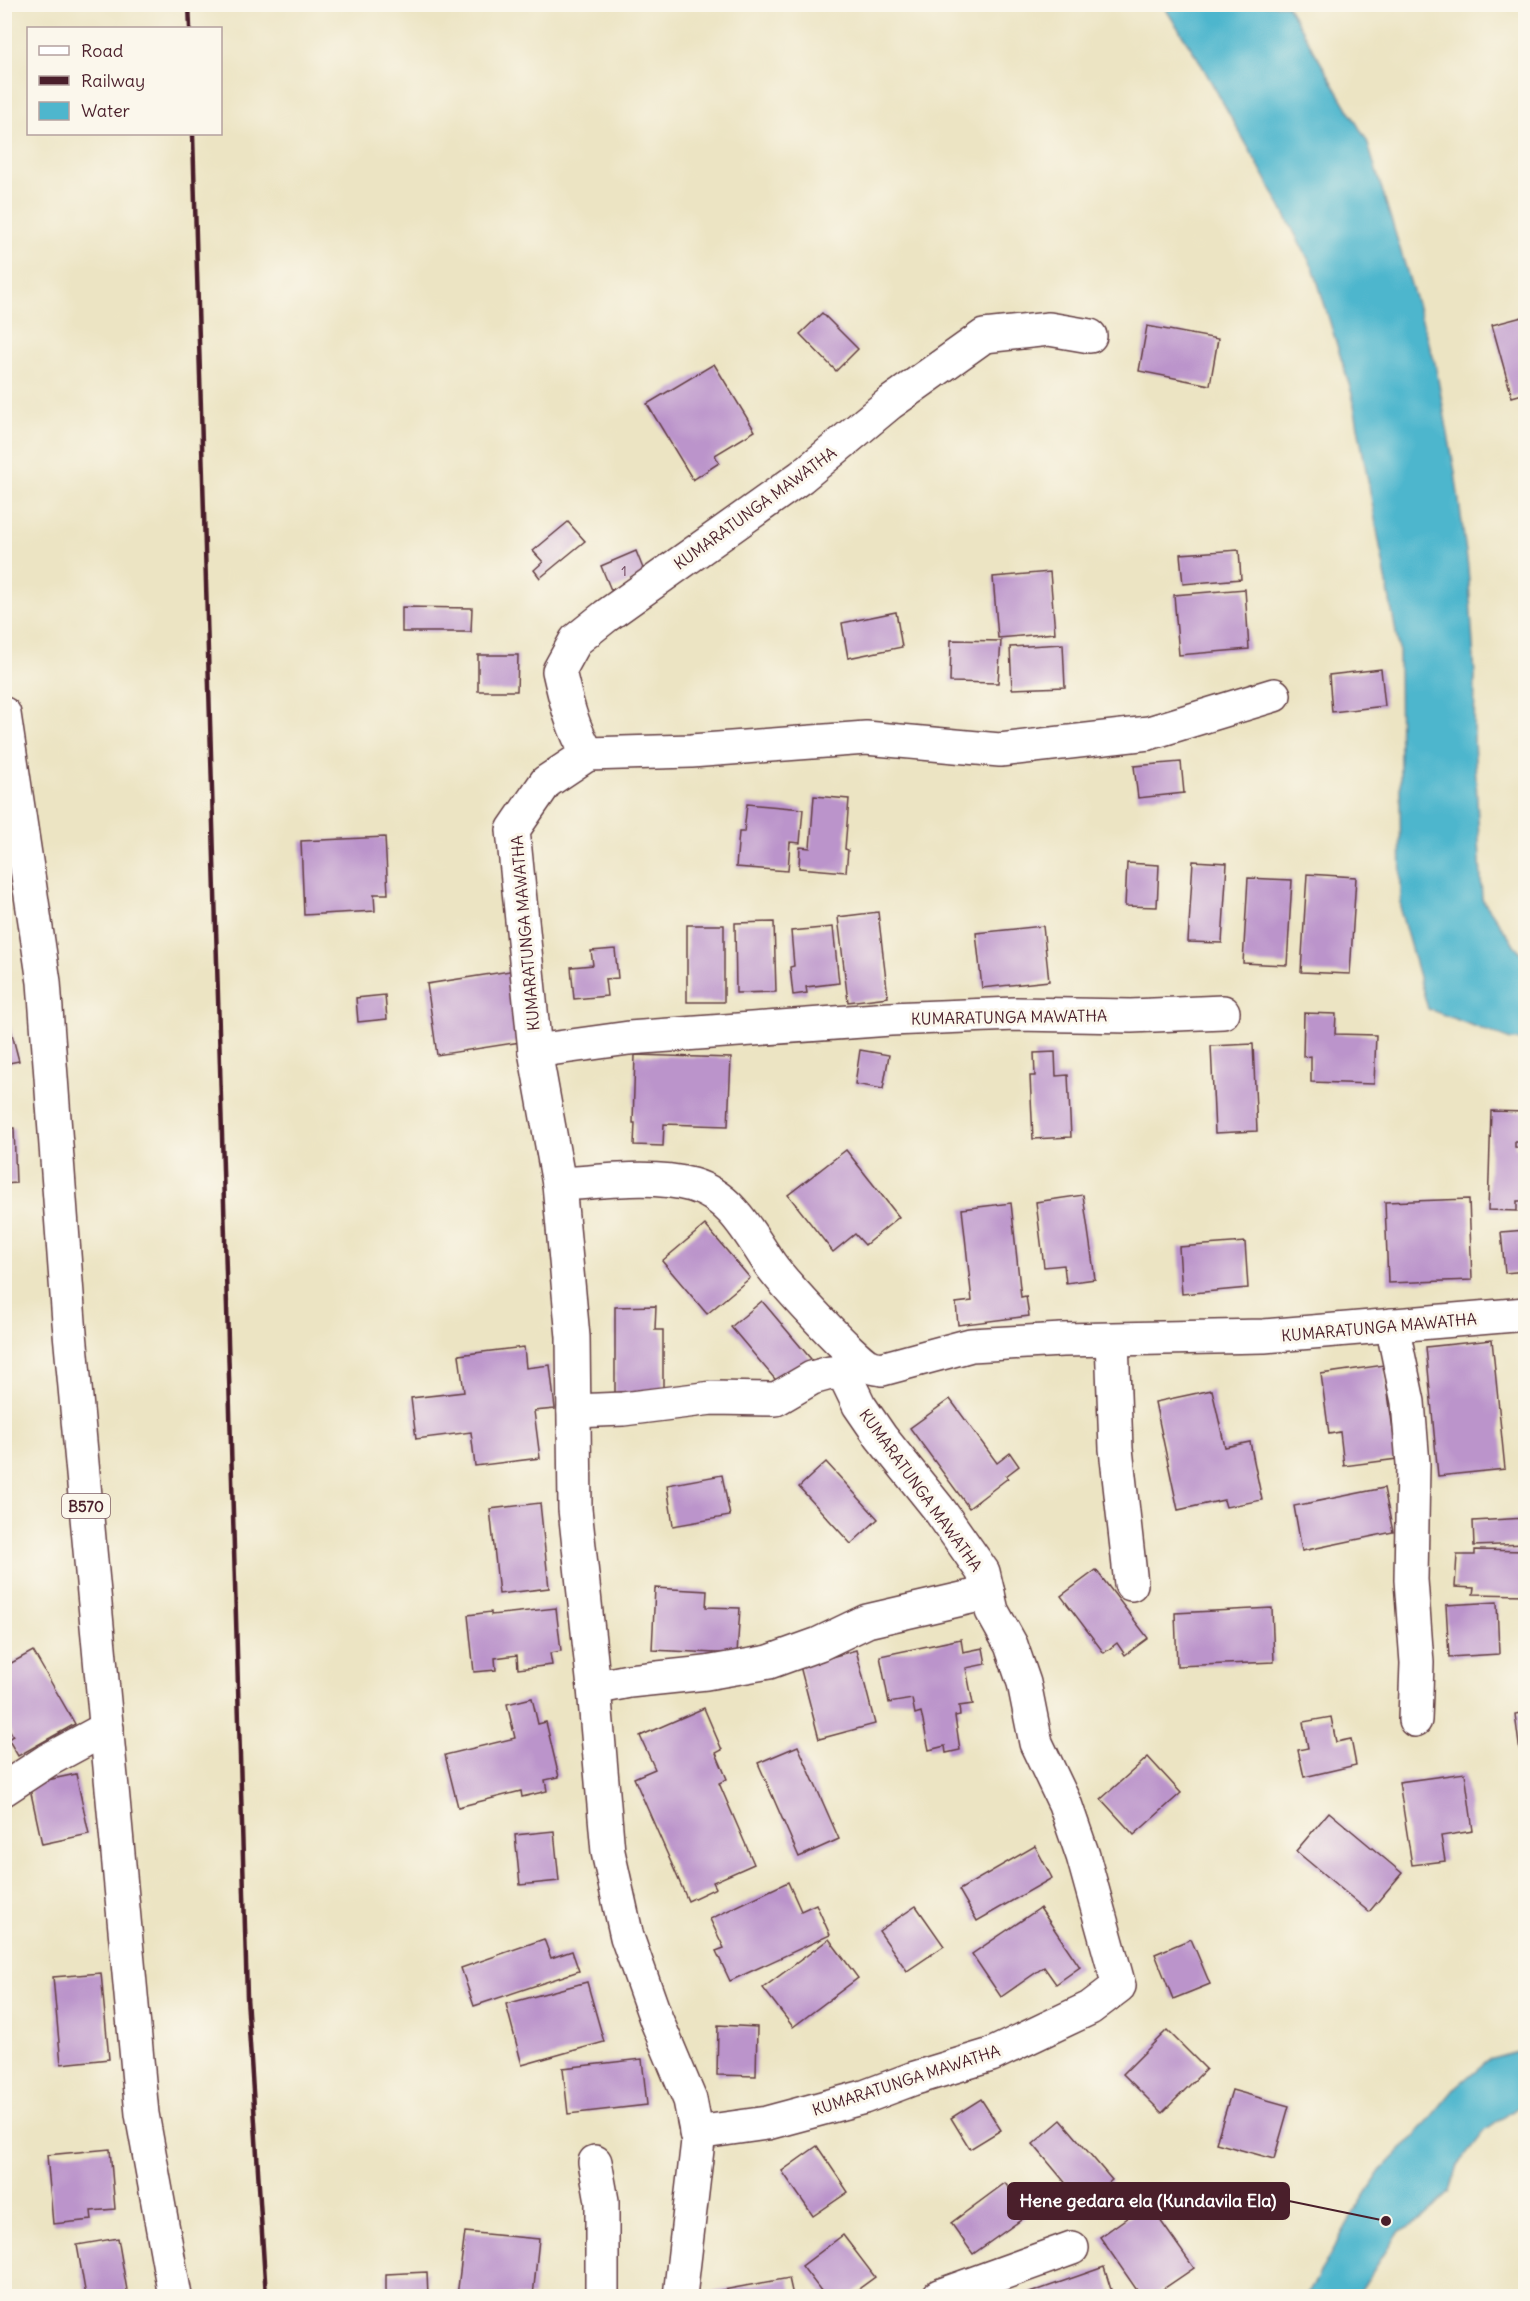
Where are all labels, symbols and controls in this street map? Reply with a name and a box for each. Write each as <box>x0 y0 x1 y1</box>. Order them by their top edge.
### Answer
legend <box>27 27 222 135</box>
text: Road <box>81 39 124 62</box>
text: Railway <box>81 69 145 92</box>
text: Water <box>81 99 131 122</box>
street label: KUMARATUNGA MAWATHA <box>670 442 840 574</box>
house number: 1 <box>621 562 627 580</box>
street label: KUMARATUNGA MAWATHA <box>506 834 544 1032</box>
street label: KUMARATUNGA MAWATHA <box>911 1005 1107 1029</box>
street label: KUMARATUNGA MAWATHA <box>1280 1308 1478 1346</box>
street label: KUMARATUNGA MAWATHA <box>855 1405 987 1575</box>
road number: B570 <box>62 1494 110 1518</box>
street label: KUMARATUNGA MAWATHA <box>810 2040 1002 2120</box>
callout: Hene gedara ela (Kundavila Ela) <box>1008 2183 1289 2219</box>
text: Hene gedara ela (Kundavila Ela) <box>1020 2189 1276 2212</box>

